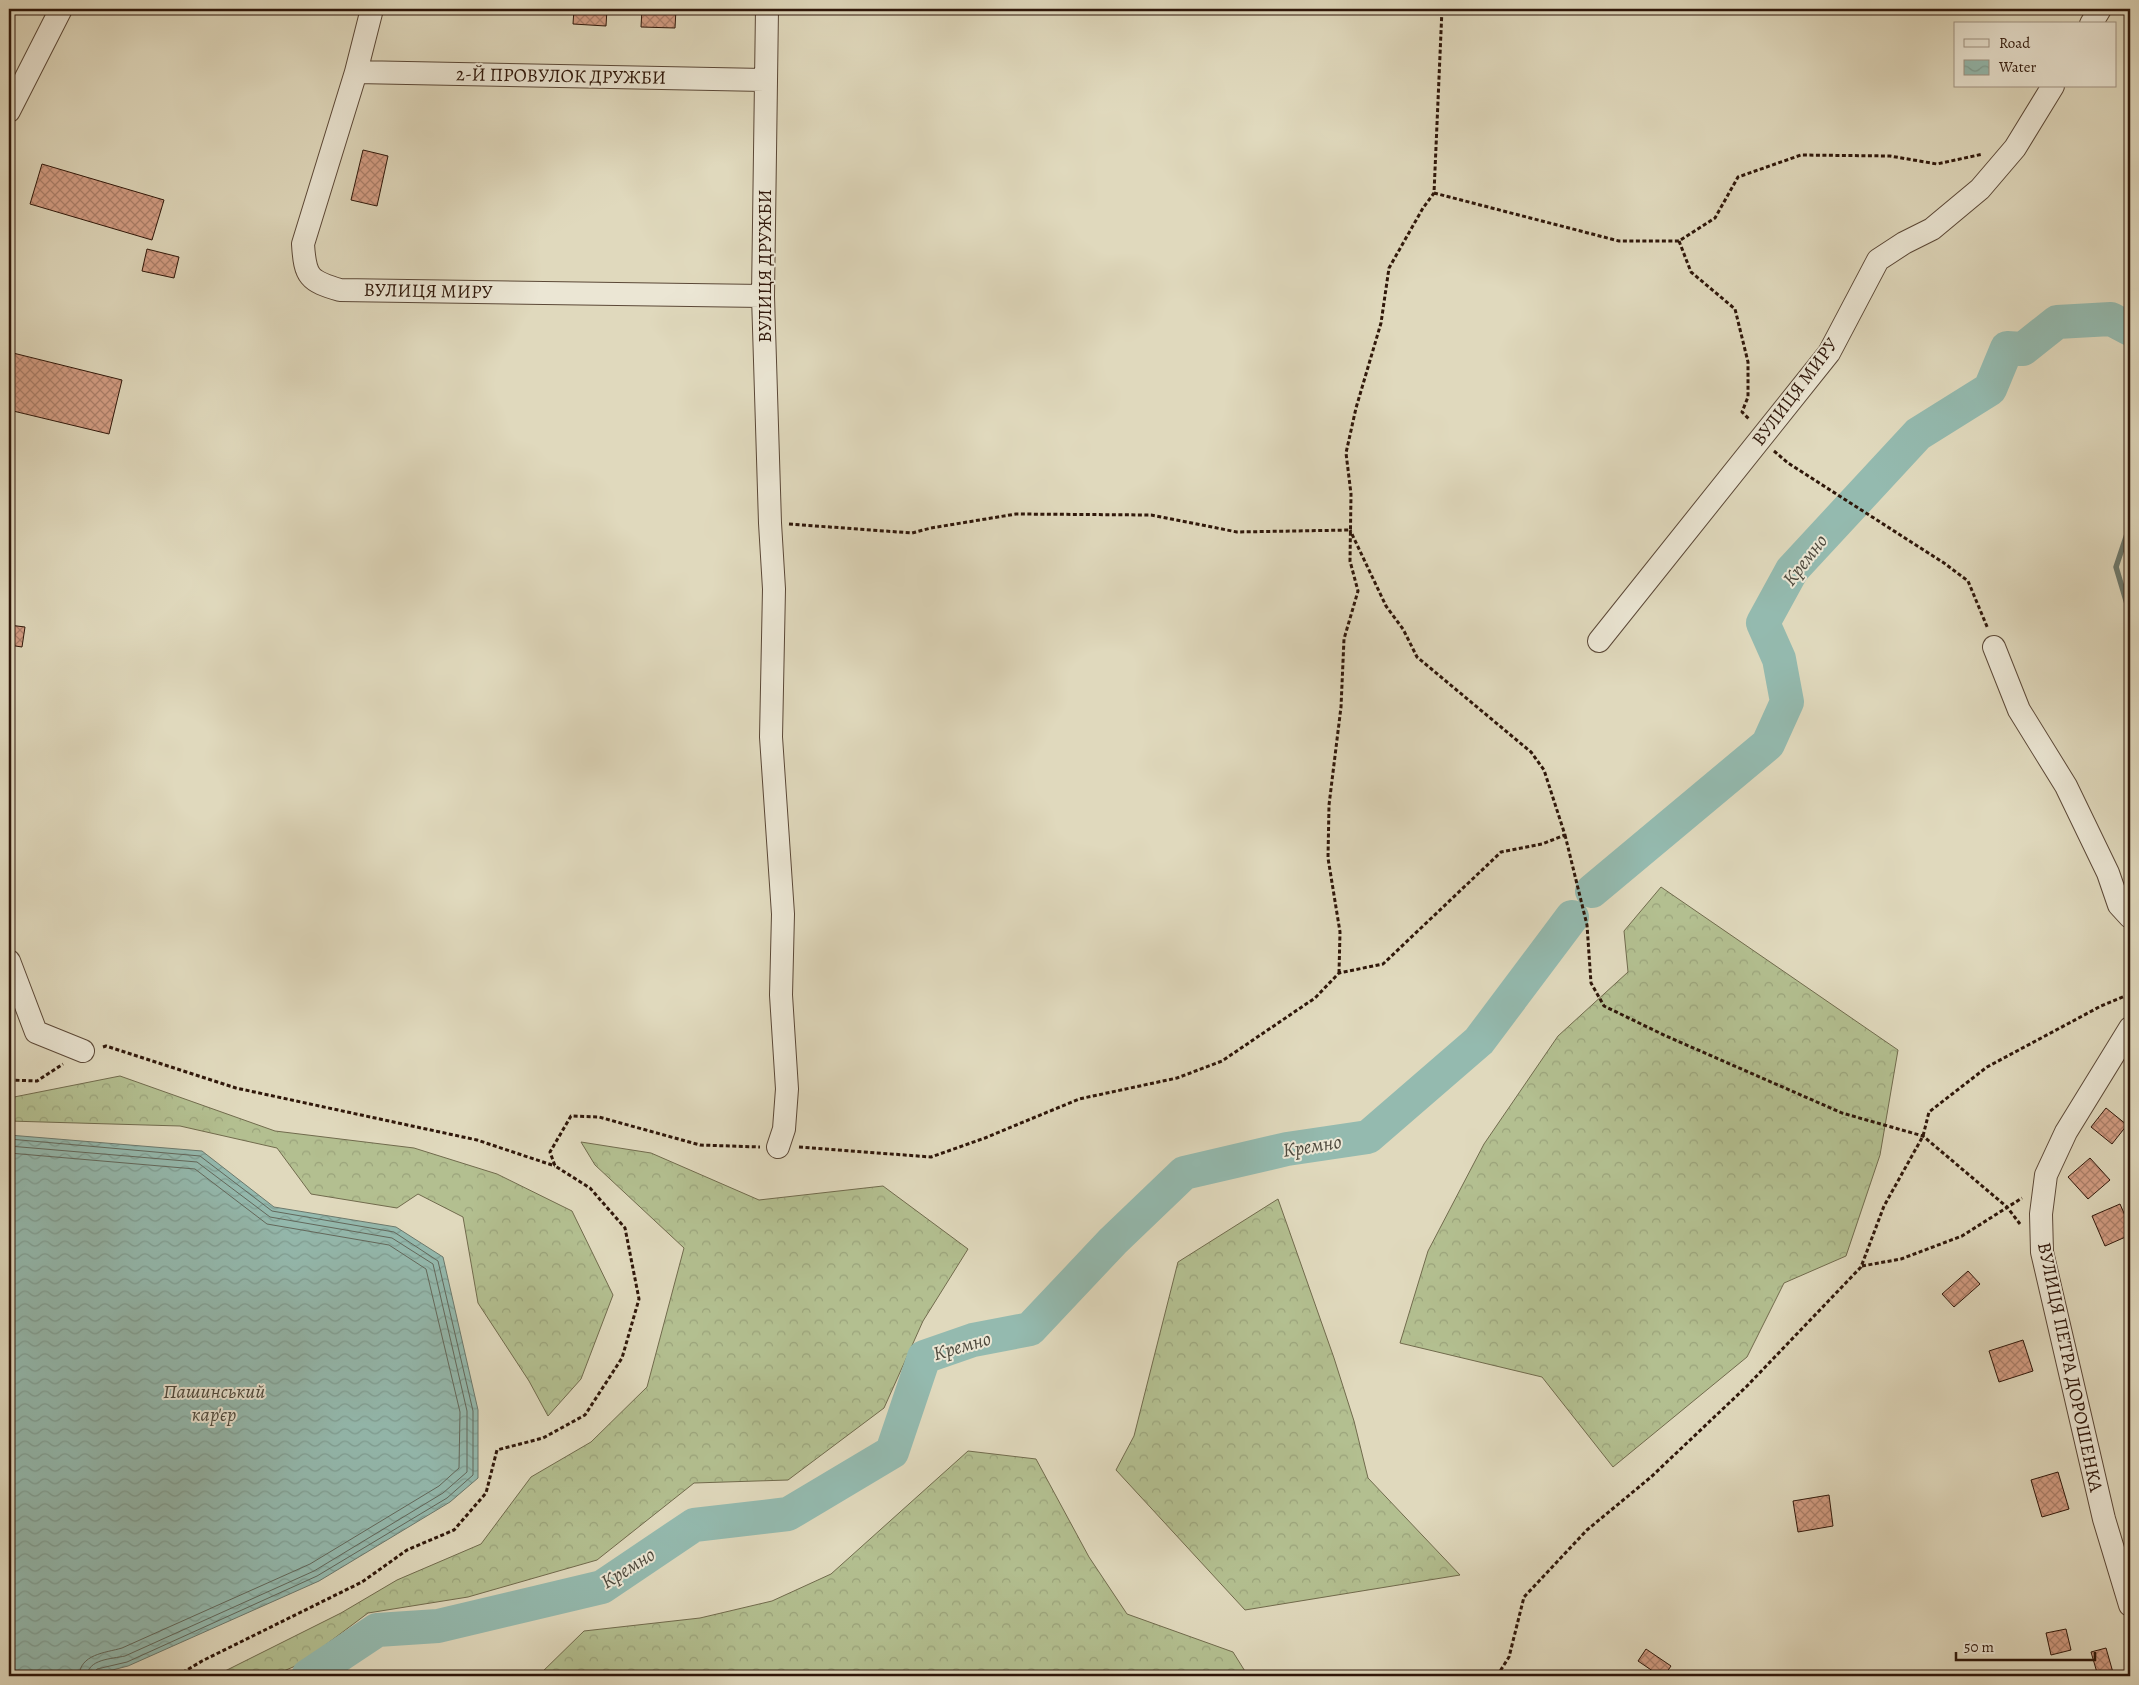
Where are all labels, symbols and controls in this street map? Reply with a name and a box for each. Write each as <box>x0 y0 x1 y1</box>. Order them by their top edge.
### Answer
legend <box>1954 22 2116 88</box>
text: Road <box>1999 33 2031 53</box>
text: Water <box>1998 57 2036 77</box>
street label: 2-Й ПРОВУЛОК ДРУЖБИ <box>456 61 666 91</box>
street label: ВУЛИЦЯ ДРУЖБИ <box>752 189 778 343</box>
street label: ВУЛИЦЯ МИРУ <box>363 277 493 305</box>
street label: ВУЛИЦЯ МИРУ <box>1746 333 1844 451</box>
water label: Кремно <box>1776 528 1834 592</box>
water label: Кремно <box>1281 1128 1343 1164</box>
street label: ВУЛИЦЯ ПЕТРА ДОРОШЕНКА <box>2031 1240 2109 1495</box>
water label: Кремно <box>930 1325 994 1367</box>
water label: Пашинський кар'єр <box>163 1378 265 1428</box>
water label: Кремно <box>596 1541 660 1595</box>
scale bar <box>1956 1630 2095 1662</box>
text: 50 m <box>1964 1637 1994 1657</box>

